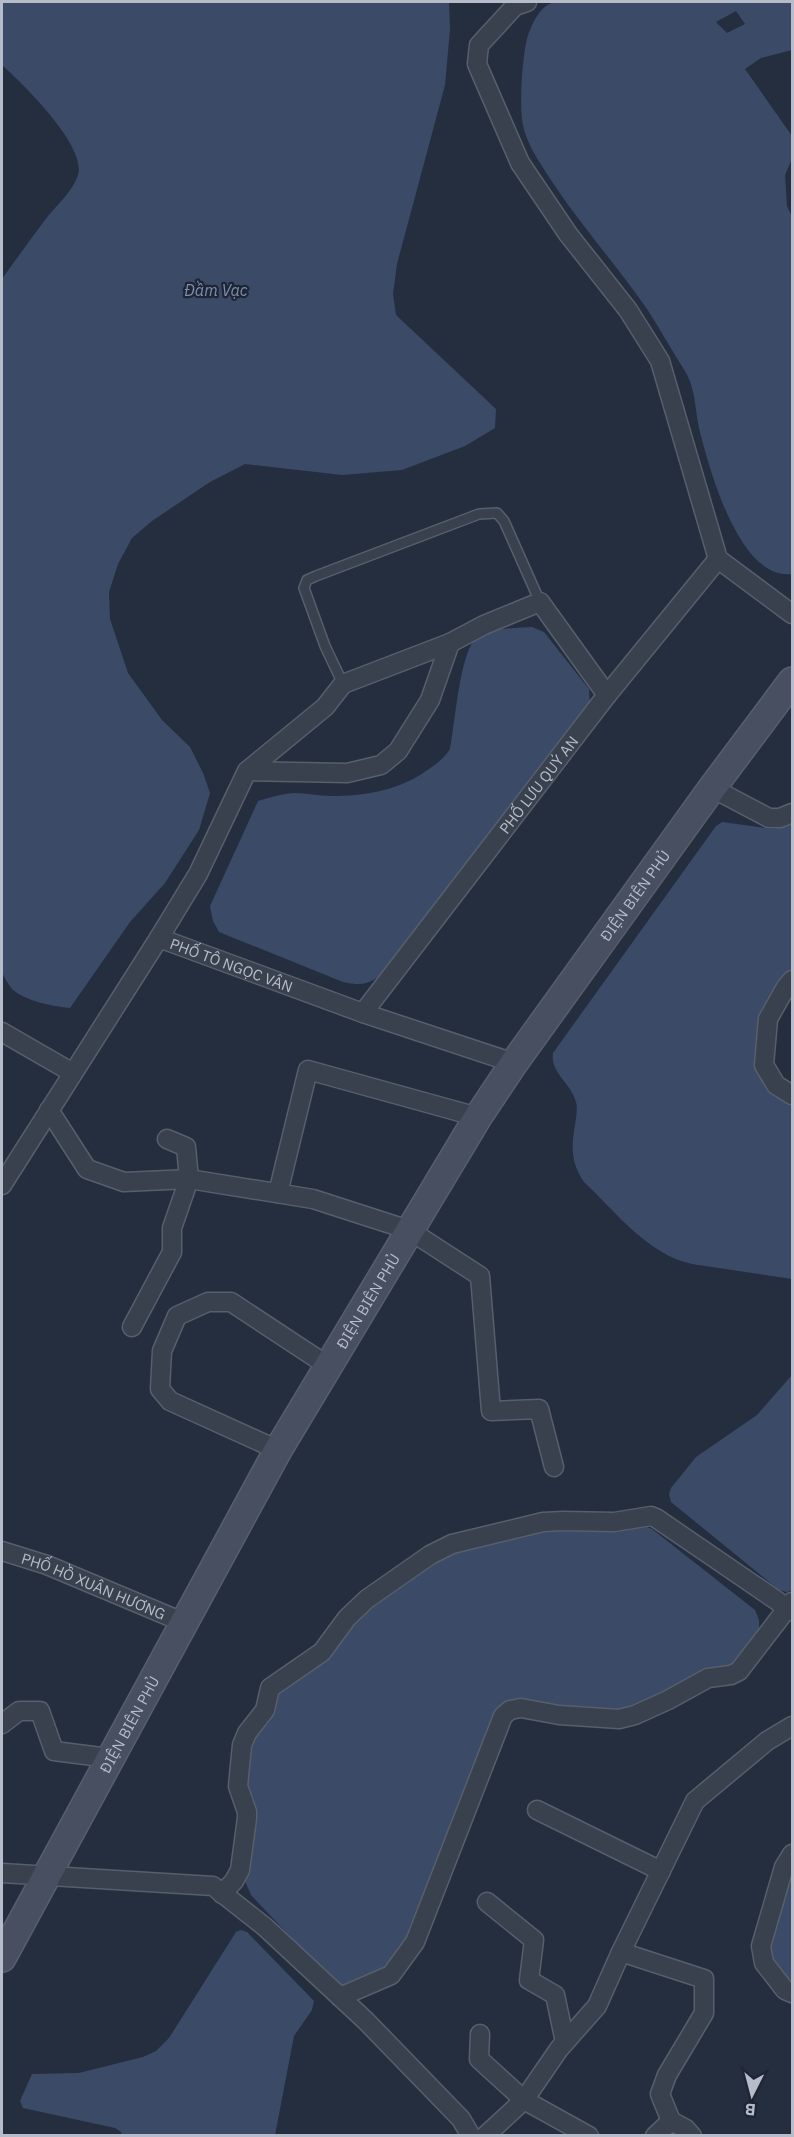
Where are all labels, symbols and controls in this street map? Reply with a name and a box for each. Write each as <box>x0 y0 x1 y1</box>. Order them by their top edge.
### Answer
water label: Đầm Vạc <box>184 280 248 300</box>
street label: PHỐ LƯU QUÝ AN <box>495 732 582 837</box>
street label: ĐIỆN BIÊN PHỦ <box>596 846 674 945</box>
street label: PHỐ TÔ NGỌC VÂN <box>167 933 296 996</box>
street label: ĐIỆN BIÊN PHỦ <box>332 1250 403 1352</box>
street label: PHỐ HỒ XUÂN HƯƠNG <box>19 1548 169 1623</box>
street label: ĐIỆN BIÊN PHỦ <box>95 1672 163 1776</box>
north arrow <box>722 2065 782 2125</box>
text: B <box>744 2099 757 2120</box>

